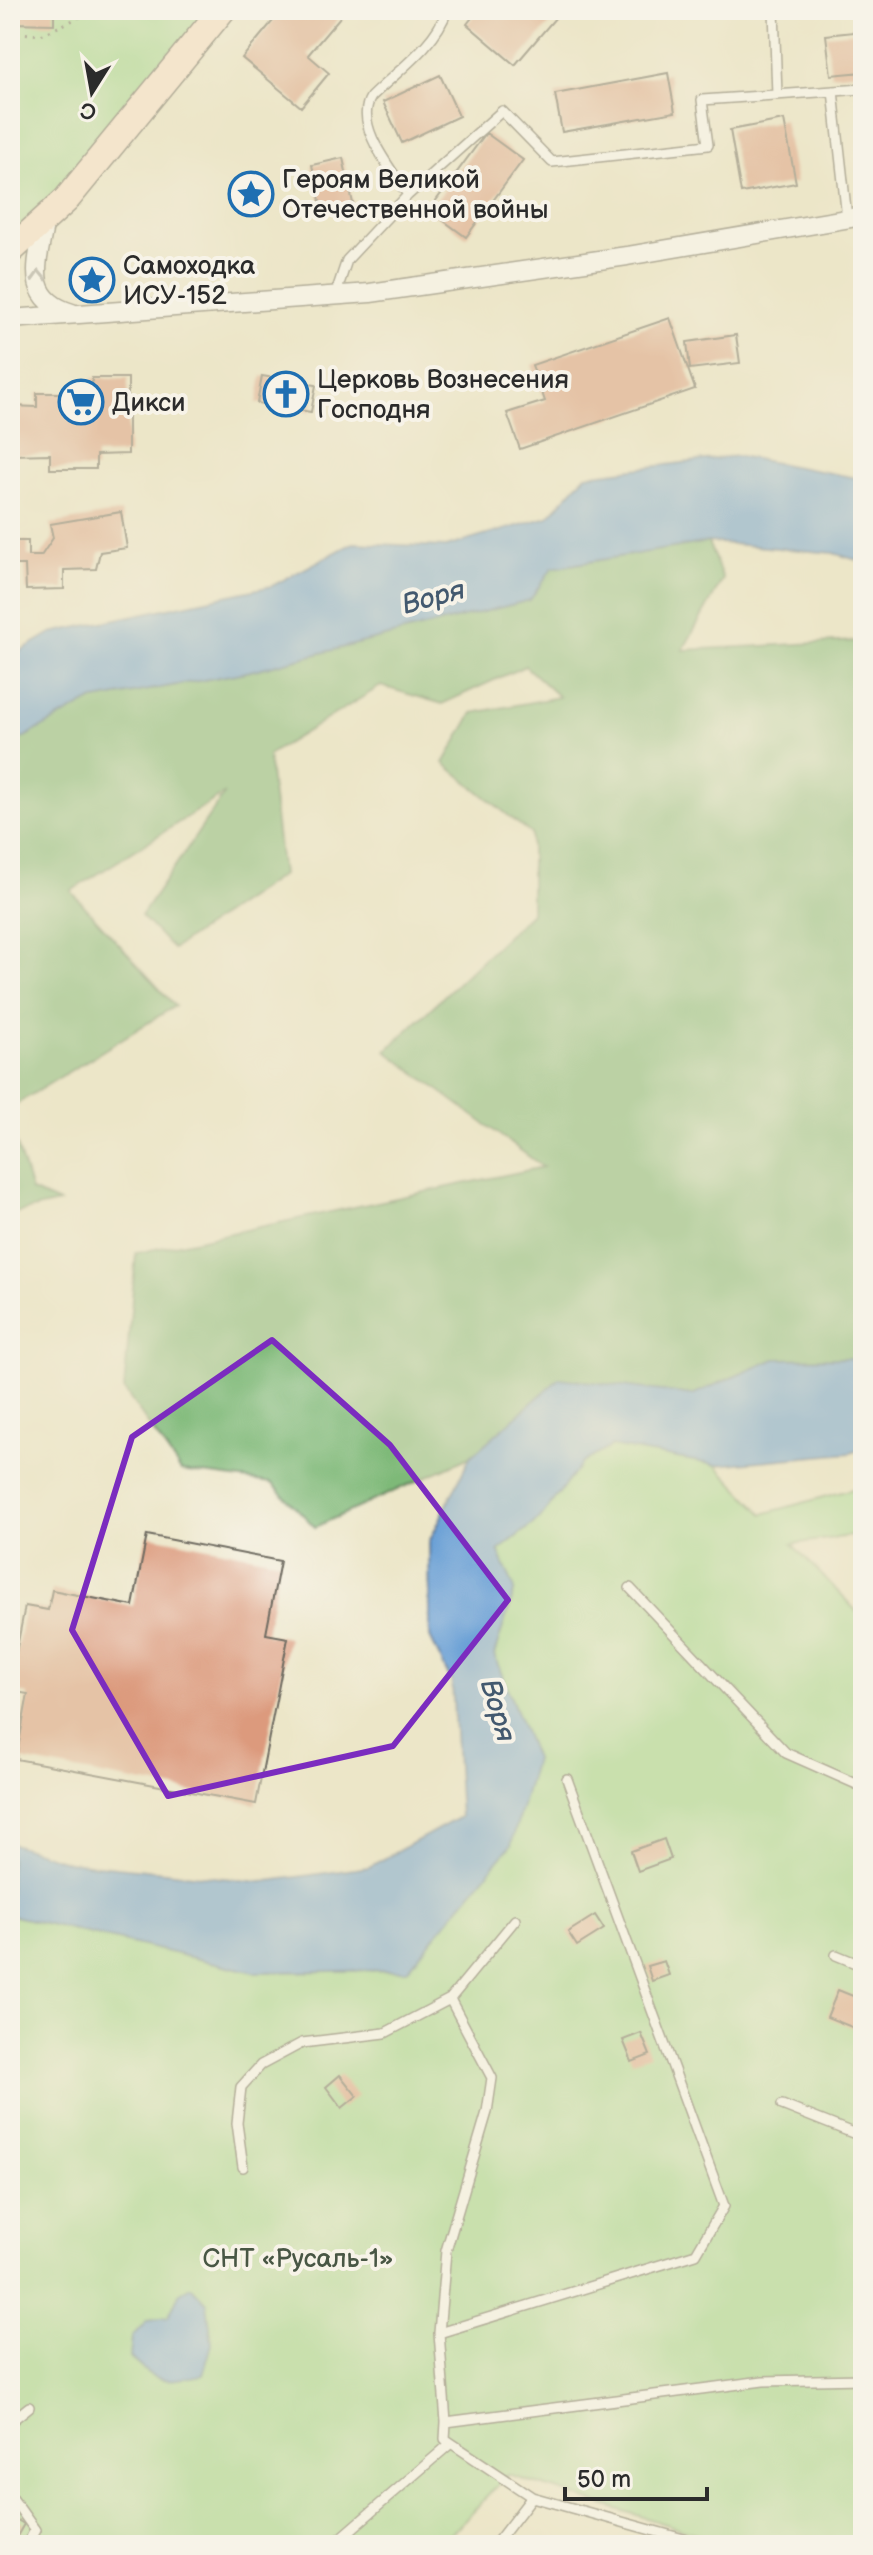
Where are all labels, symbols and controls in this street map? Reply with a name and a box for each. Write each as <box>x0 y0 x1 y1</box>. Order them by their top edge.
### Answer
north arrow <box>52 52 132 132</box>
text: С <box>78 95 99 125</box>
place label: Героям Великой Отечественной войны <box>282 165 548 226</box>
place icon: Героям Великой Отечественной войны <box>227 170 275 218</box>
place label: Самоходка ИСУ-152 <box>123 251 255 312</box>
place icon: Самоходка ИСУ-152 <box>68 256 116 304</box>
one-way arrow <box>30 270 47 282</box>
place label: Церковь Вознесения Господня <box>317 365 569 426</box>
church icon: Церковь Вознесения Господня <box>262 370 310 418</box>
supermarket icon: Дикси <box>57 378 105 426</box>
place label: Дикси <box>112 388 186 419</box>
water label: Воря <box>398 573 469 622</box>
water label: Воря <box>473 1675 522 1746</box>
park label: СНТ «Русаль-1» <box>203 2244 394 2275</box>
scale bar <box>565 2451 707 2501</box>
text: 50 m <box>577 2465 631 2494</box>

